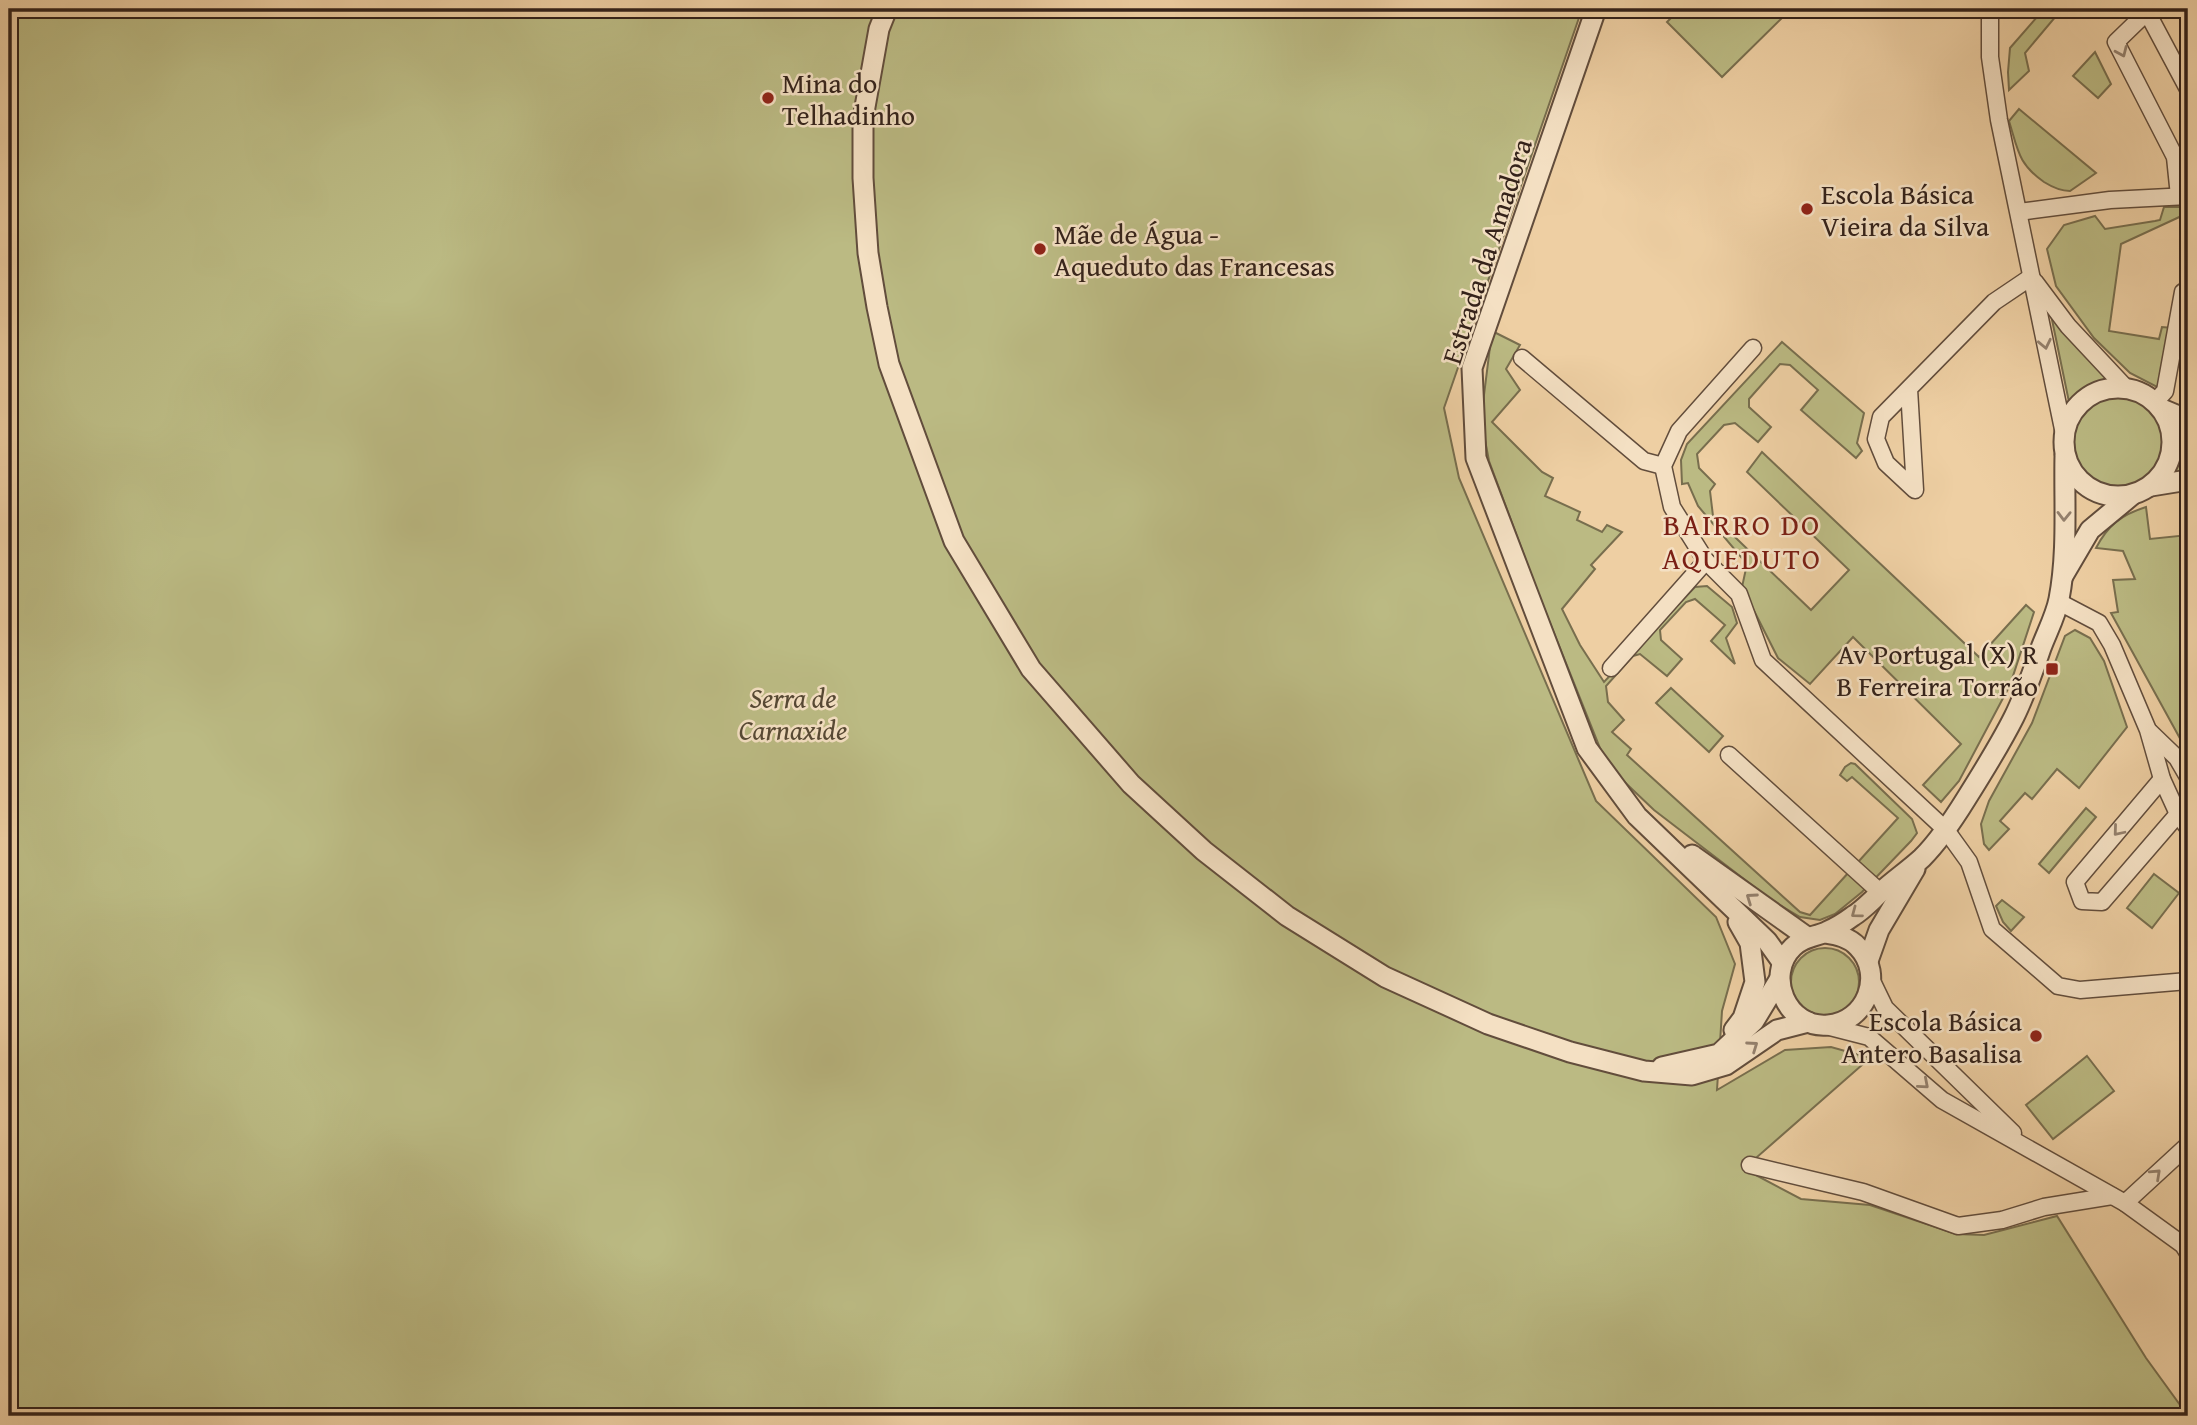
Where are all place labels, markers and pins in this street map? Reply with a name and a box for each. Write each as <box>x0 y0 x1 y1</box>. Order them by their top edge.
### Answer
place label: Mina do Telhadinho <box>782 62 915 135</box>
marker: Mina do Telhadinho <box>760 90 776 106</box>
place label: Escola Básica Vieira da Silva <box>1821 173 1990 246</box>
marker: Escola Básica Vieira da Silva <box>1799 201 1815 217</box>
place label: Mãe de Água - Aqueduto das Francesas <box>1054 213 1335 286</box>
marker: Mãe de Água - Aqueduto das Francesas <box>1032 241 1048 257</box>
place label: Av Portugal (X) R B Ferreira Torrão <box>1836 633 2039 706</box>
marker: Av Portugal (X) R B Ferreira Torrão <box>2044 661 2060 677</box>
place label: Escola Básica Antero Basalisa <box>1841 1000 2023 1073</box>
marker: Escola Básica Antero Basalisa <box>2028 1028 2044 1044</box>

